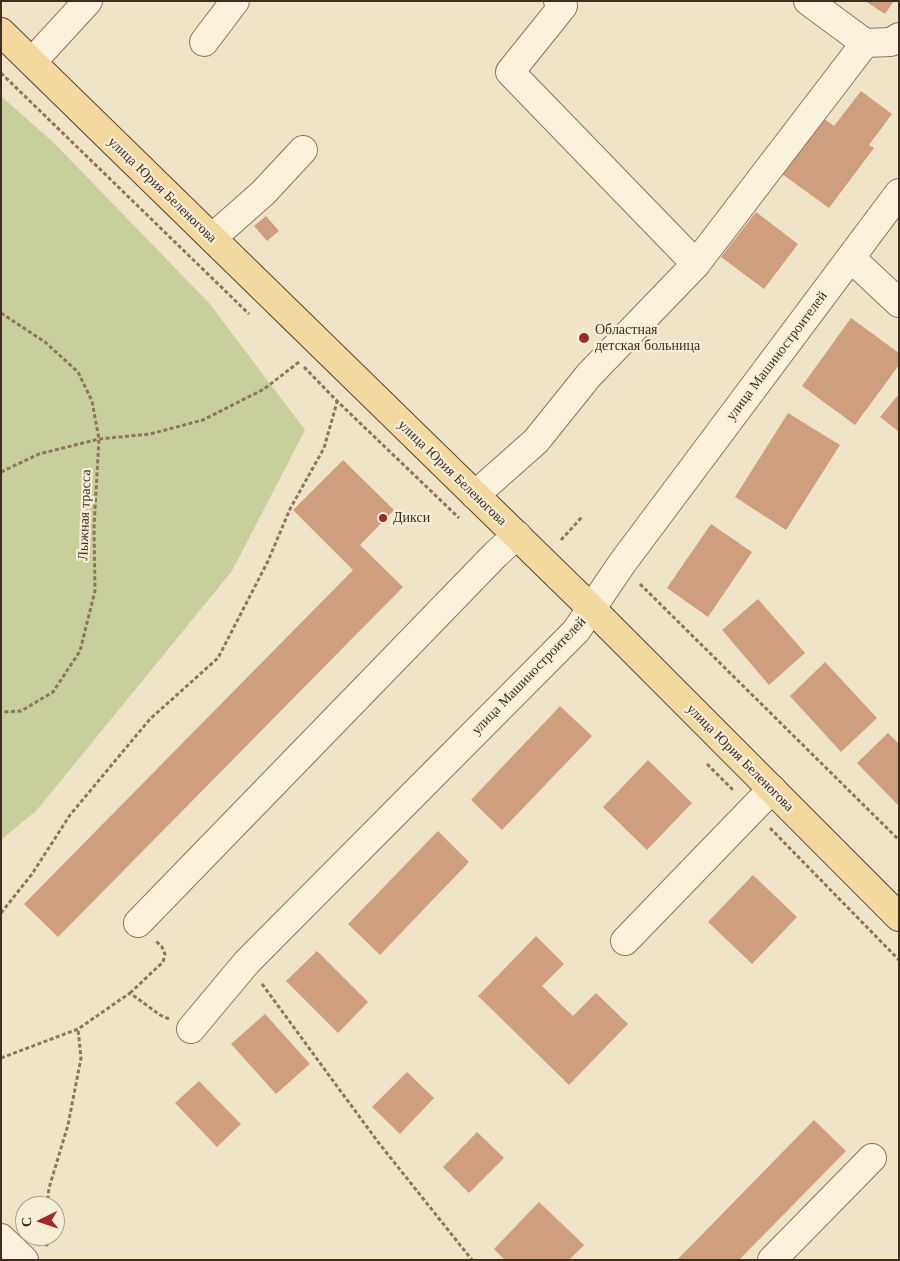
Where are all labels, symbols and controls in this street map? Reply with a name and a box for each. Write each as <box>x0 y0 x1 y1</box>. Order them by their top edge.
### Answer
street label: улица Юрия Беленогова <box>104 134 220 246</box>
street label: улица Машиностроителей <box>723 288 831 424</box>
place label: Областная детская больница <box>595 322 700 354</box>
marker: Областная детская больница <box>577 331 591 345</box>
street label: улица Юрия Беленогова <box>394 417 510 529</box>
street label: Лыжная трасса <box>75 469 95 561</box>
place label: Дикси <box>393 510 430 526</box>
marker: Дикси <box>377 512 389 524</box>
street label: улица Машиностроителей <box>468 614 590 738</box>
street label: улица Юрия Беленогова <box>683 701 797 815</box>
north arrow <box>15 1196 65 1246</box>
text: С <box>17 1216 35 1228</box>

